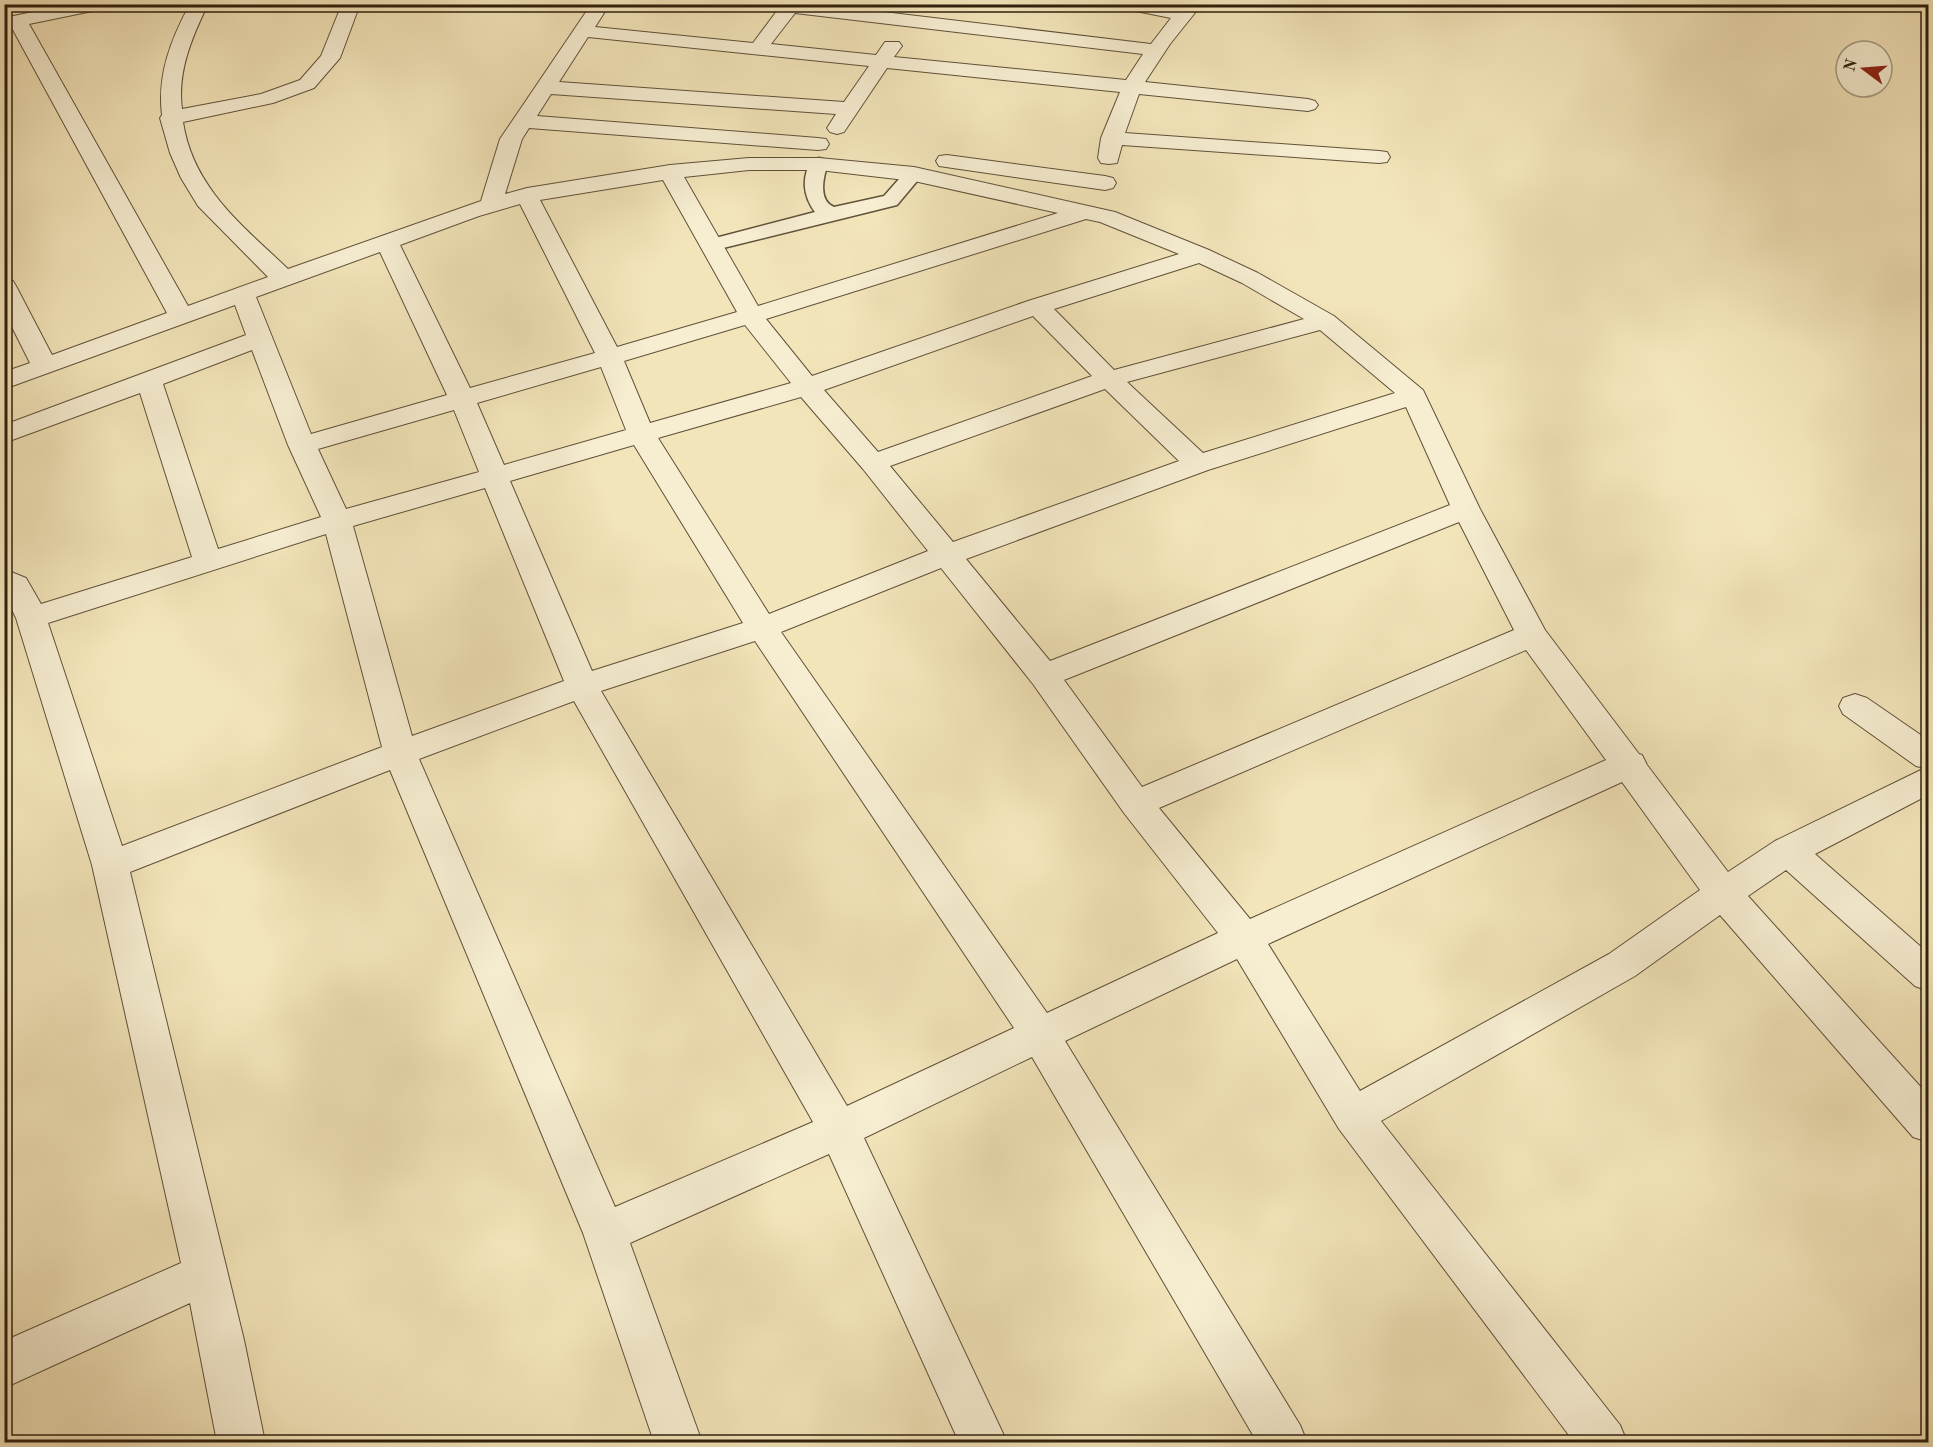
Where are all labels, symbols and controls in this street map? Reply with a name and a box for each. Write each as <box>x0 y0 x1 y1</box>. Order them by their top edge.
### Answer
north arrow <box>1834 39 1894 99</box>
text: N <box>1842 57 1861 74</box>

